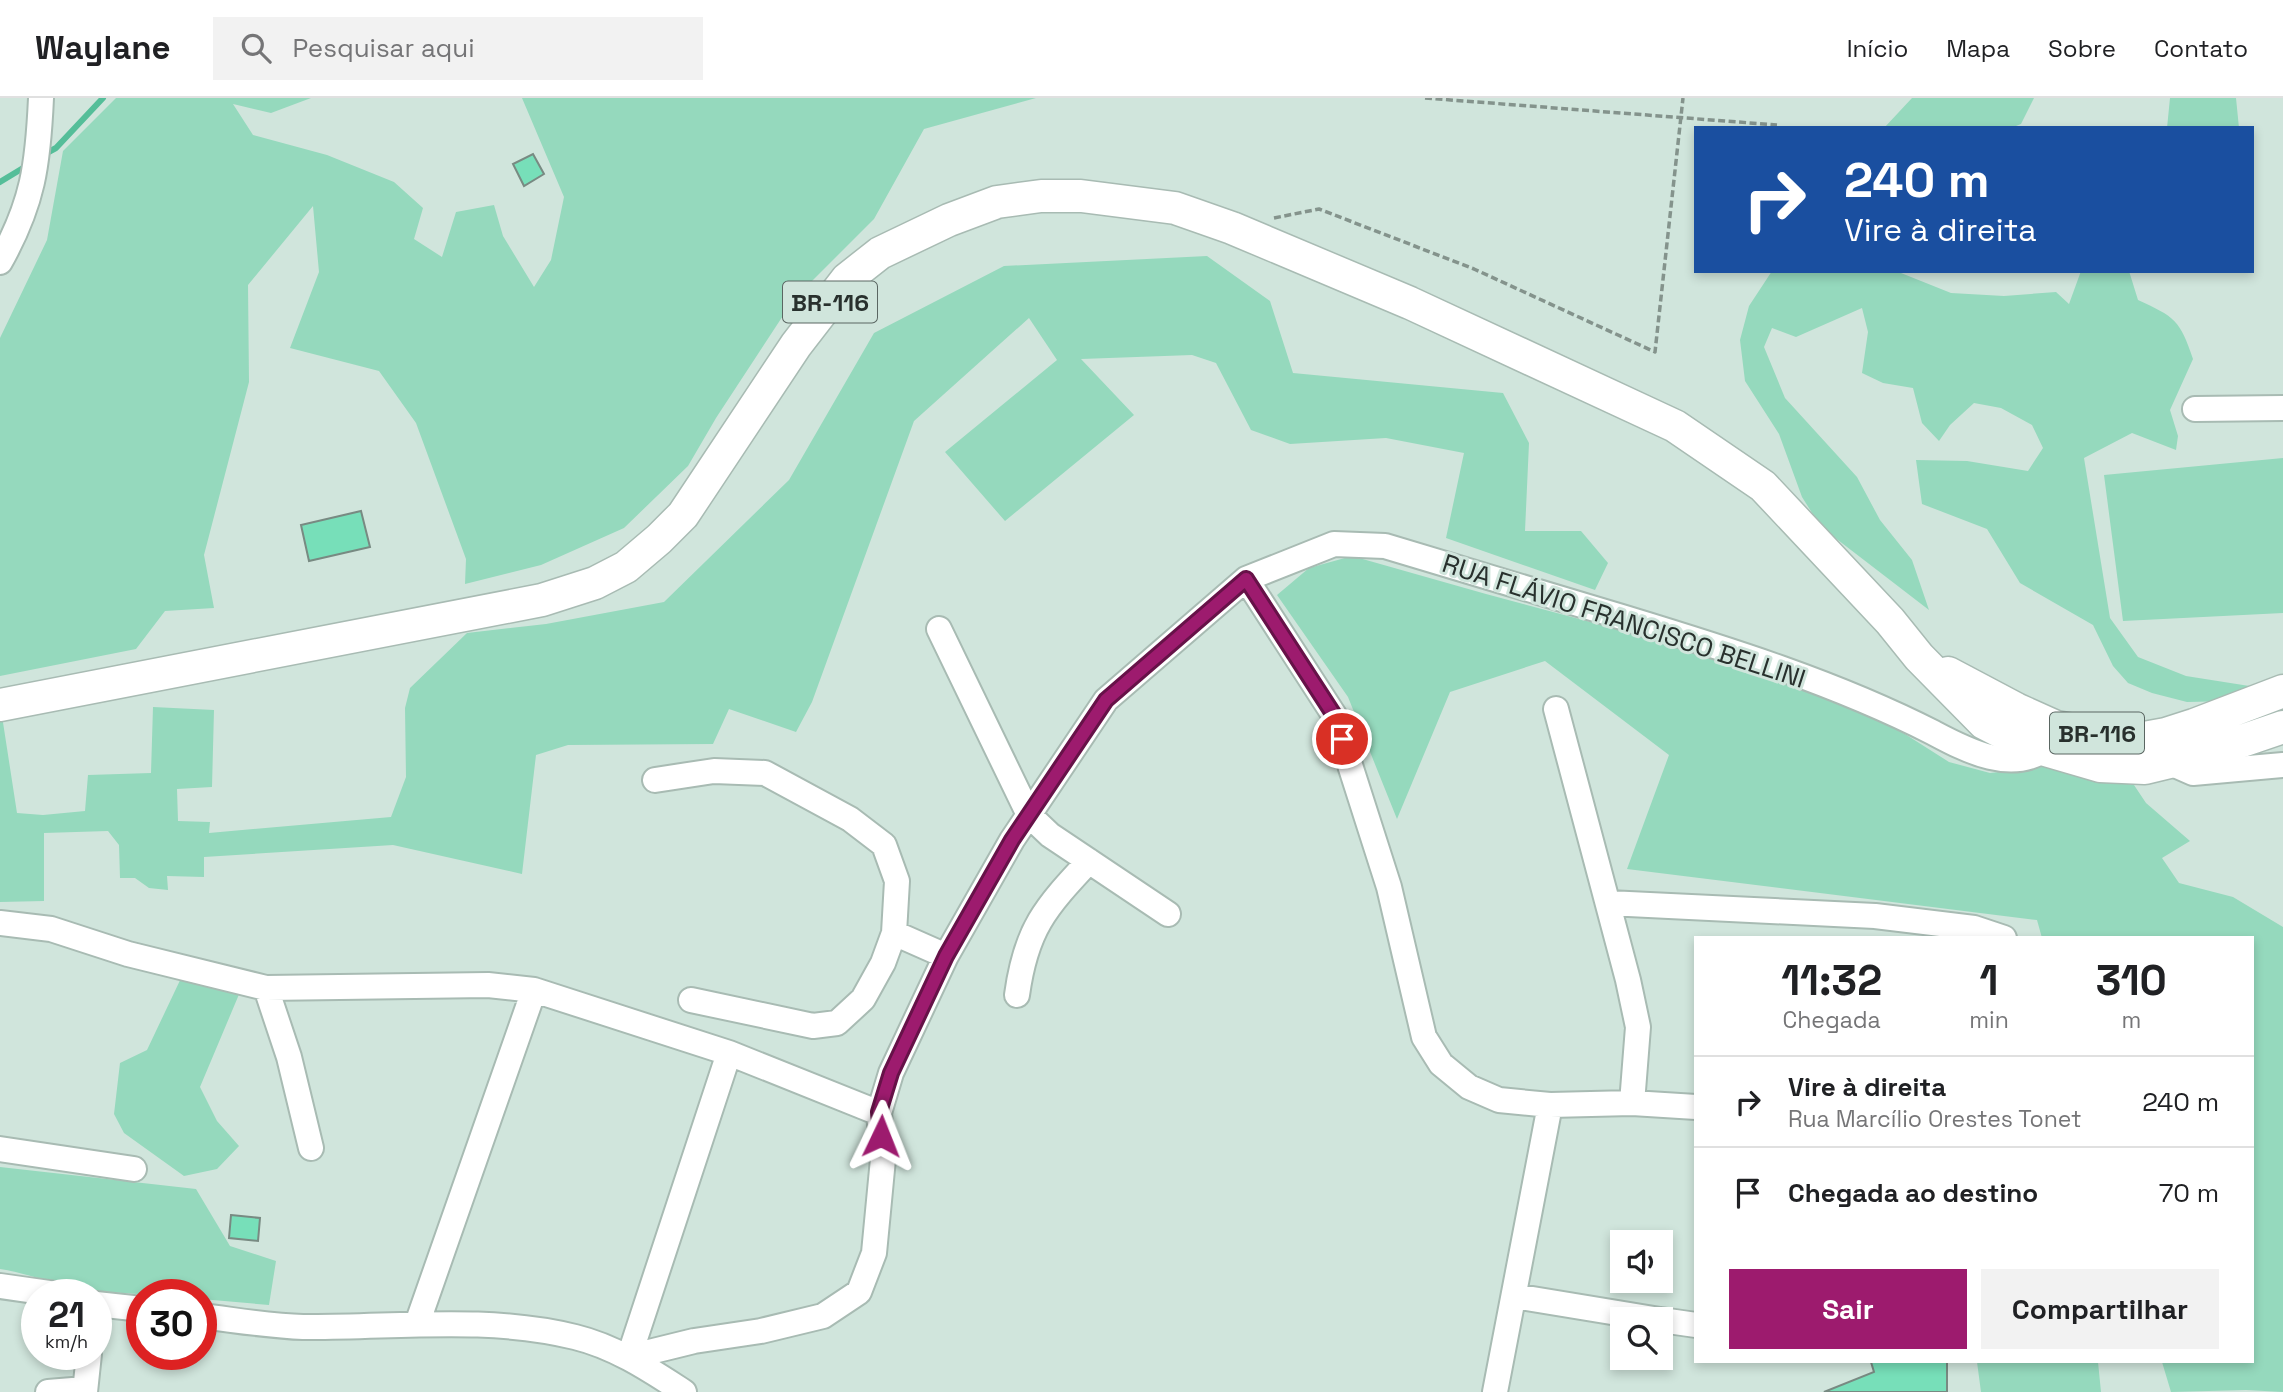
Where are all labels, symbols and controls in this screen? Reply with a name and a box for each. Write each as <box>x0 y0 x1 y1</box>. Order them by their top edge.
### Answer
search box <box>213 17 703 80</box>
text: Waylane <box>35 27 171 69</box>
icon: search <box>237 29 275 67</box>
text: Pesquisar aqui <box>293 31 475 65</box>
text: Início <box>1847 33 1908 64</box>
text: Mapa <box>1946 33 2010 64</box>
text: Sobre <box>2048 33 2116 64</box>
text: Contato <box>2154 33 2248 64</box>
text: 240 m <box>1844 149 1990 211</box>
icon: right <box>1729 154 1820 245</box>
text: Vire à direita <box>1844 210 2037 250</box>
road number: BR-116 <box>783 282 877 322</box>
street label: RUA FLÁVIO FRANCISCO BELLINI <box>1438 546 1810 696</box>
pin <box>1312 709 1372 769</box>
road number: BR-116 <box>2050 712 2144 754</box>
icon: arrive <box>1323 720 1361 758</box>
text: 11:32 <box>1781 954 1882 1007</box>
text: 1 <box>1979 954 1998 1007</box>
text: 310 <box>2096 954 2167 1007</box>
text: Chegada <box>1783 1005 1881 1035</box>
text: min <box>1969 1005 2009 1035</box>
text: m <box>2121 1005 2141 1035</box>
text: Vire à direita <box>1788 1070 1946 1104</box>
icon: right <box>1729 1083 1767 1121</box>
text: 240 m <box>2142 1085 2219 1119</box>
position arrow <box>844 1099 918 1173</box>
text: Rua Marcílio Orestes Tonet <box>1788 1104 2082 1134</box>
icon: arrive <box>1729 1174 1767 1212</box>
text: Chegada ao destino <box>1788 1176 2038 1210</box>
text: 70 m <box>2159 1176 2219 1210</box>
map controls <box>1610 1230 1673 1370</box>
button: sound <box>1610 1230 1673 1293</box>
button: Sair <box>1729 1269 1967 1349</box>
button: Compartilhar <box>1981 1269 2219 1349</box>
speed limit sign: 30 <box>126 1279 217 1370</box>
text: 21 <box>48 1293 85 1337</box>
button: search <box>1610 1307 1673 1370</box>
text: km/h <box>45 1330 88 1353</box>

